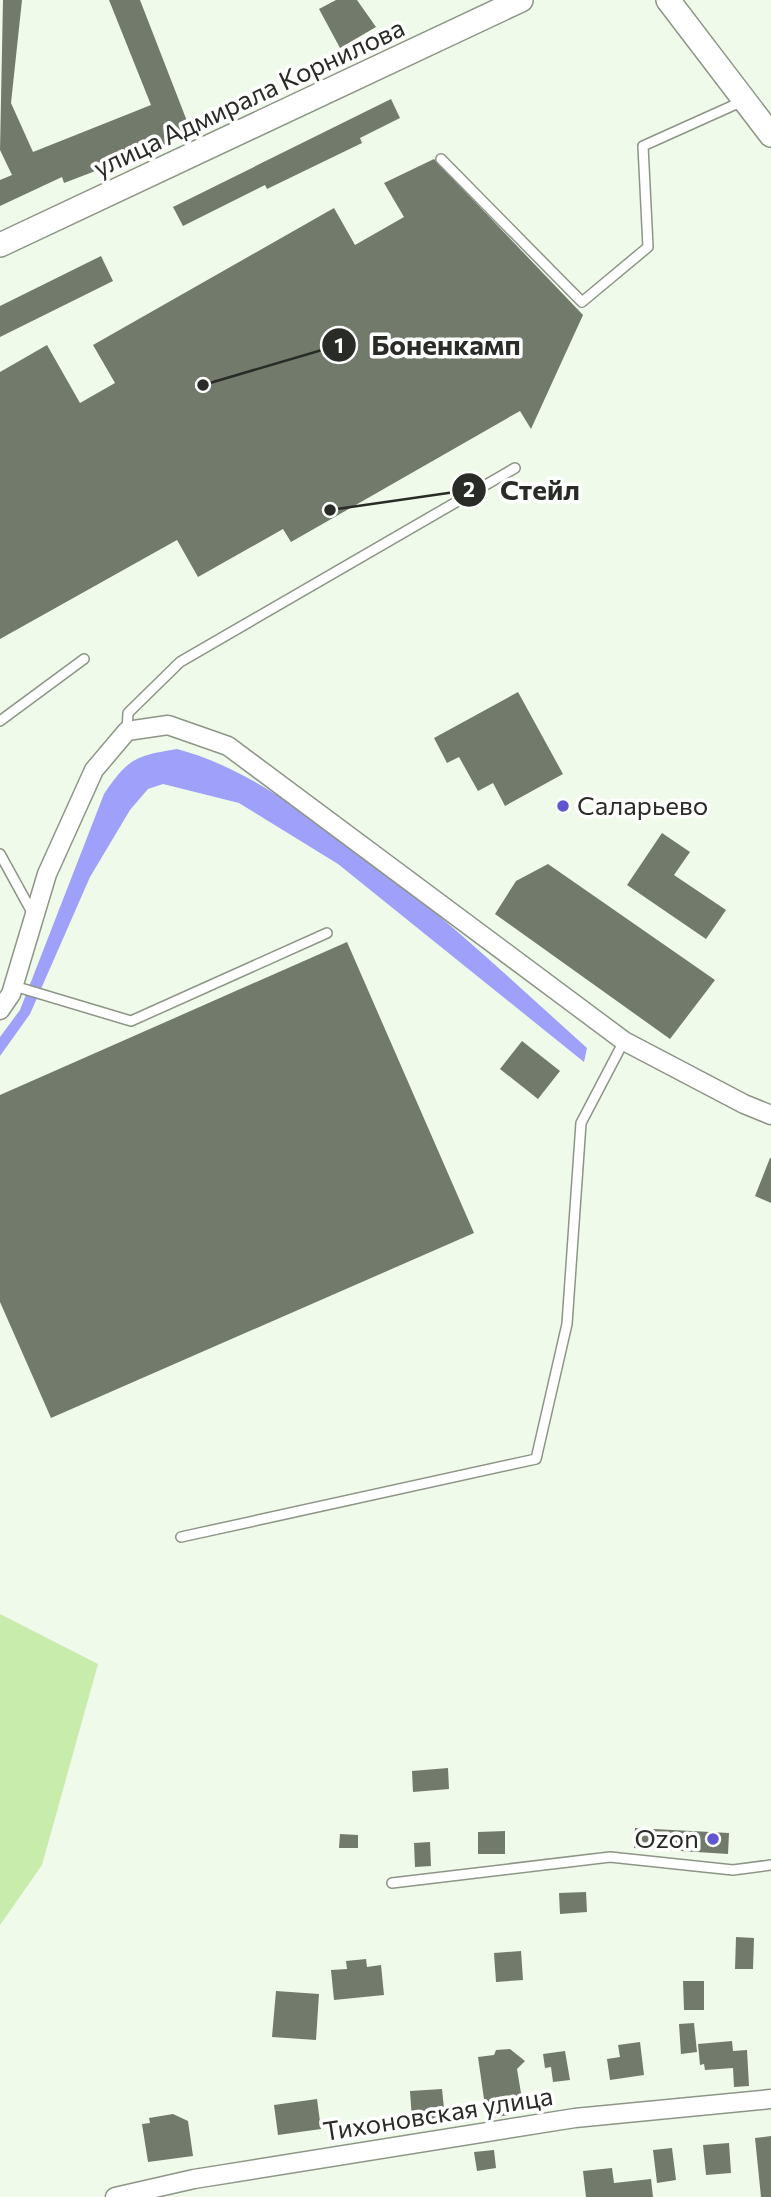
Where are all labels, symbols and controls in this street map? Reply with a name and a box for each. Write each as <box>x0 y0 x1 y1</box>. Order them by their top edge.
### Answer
street label: улица Адмирала Корнилова <box>88 11 409 182</box>
callout: Боненкамп <box>322 321 534 370</box>
text: Боненкамп <box>371 327 521 361</box>
text: 1 <box>334 332 344 357</box>
callout: Стейл <box>452 465 594 514</box>
text: Стейл <box>500 472 580 506</box>
text: 2 <box>463 476 475 501</box>
place label: Саларьево <box>577 789 708 820</box>
marker: Саларьево <box>555 798 571 814</box>
place label: Ozon <box>634 1822 699 1853</box>
marker: Ozon <box>705 1831 721 1847</box>
street label: Тихоновская улица <box>321 2079 555 2146</box>

